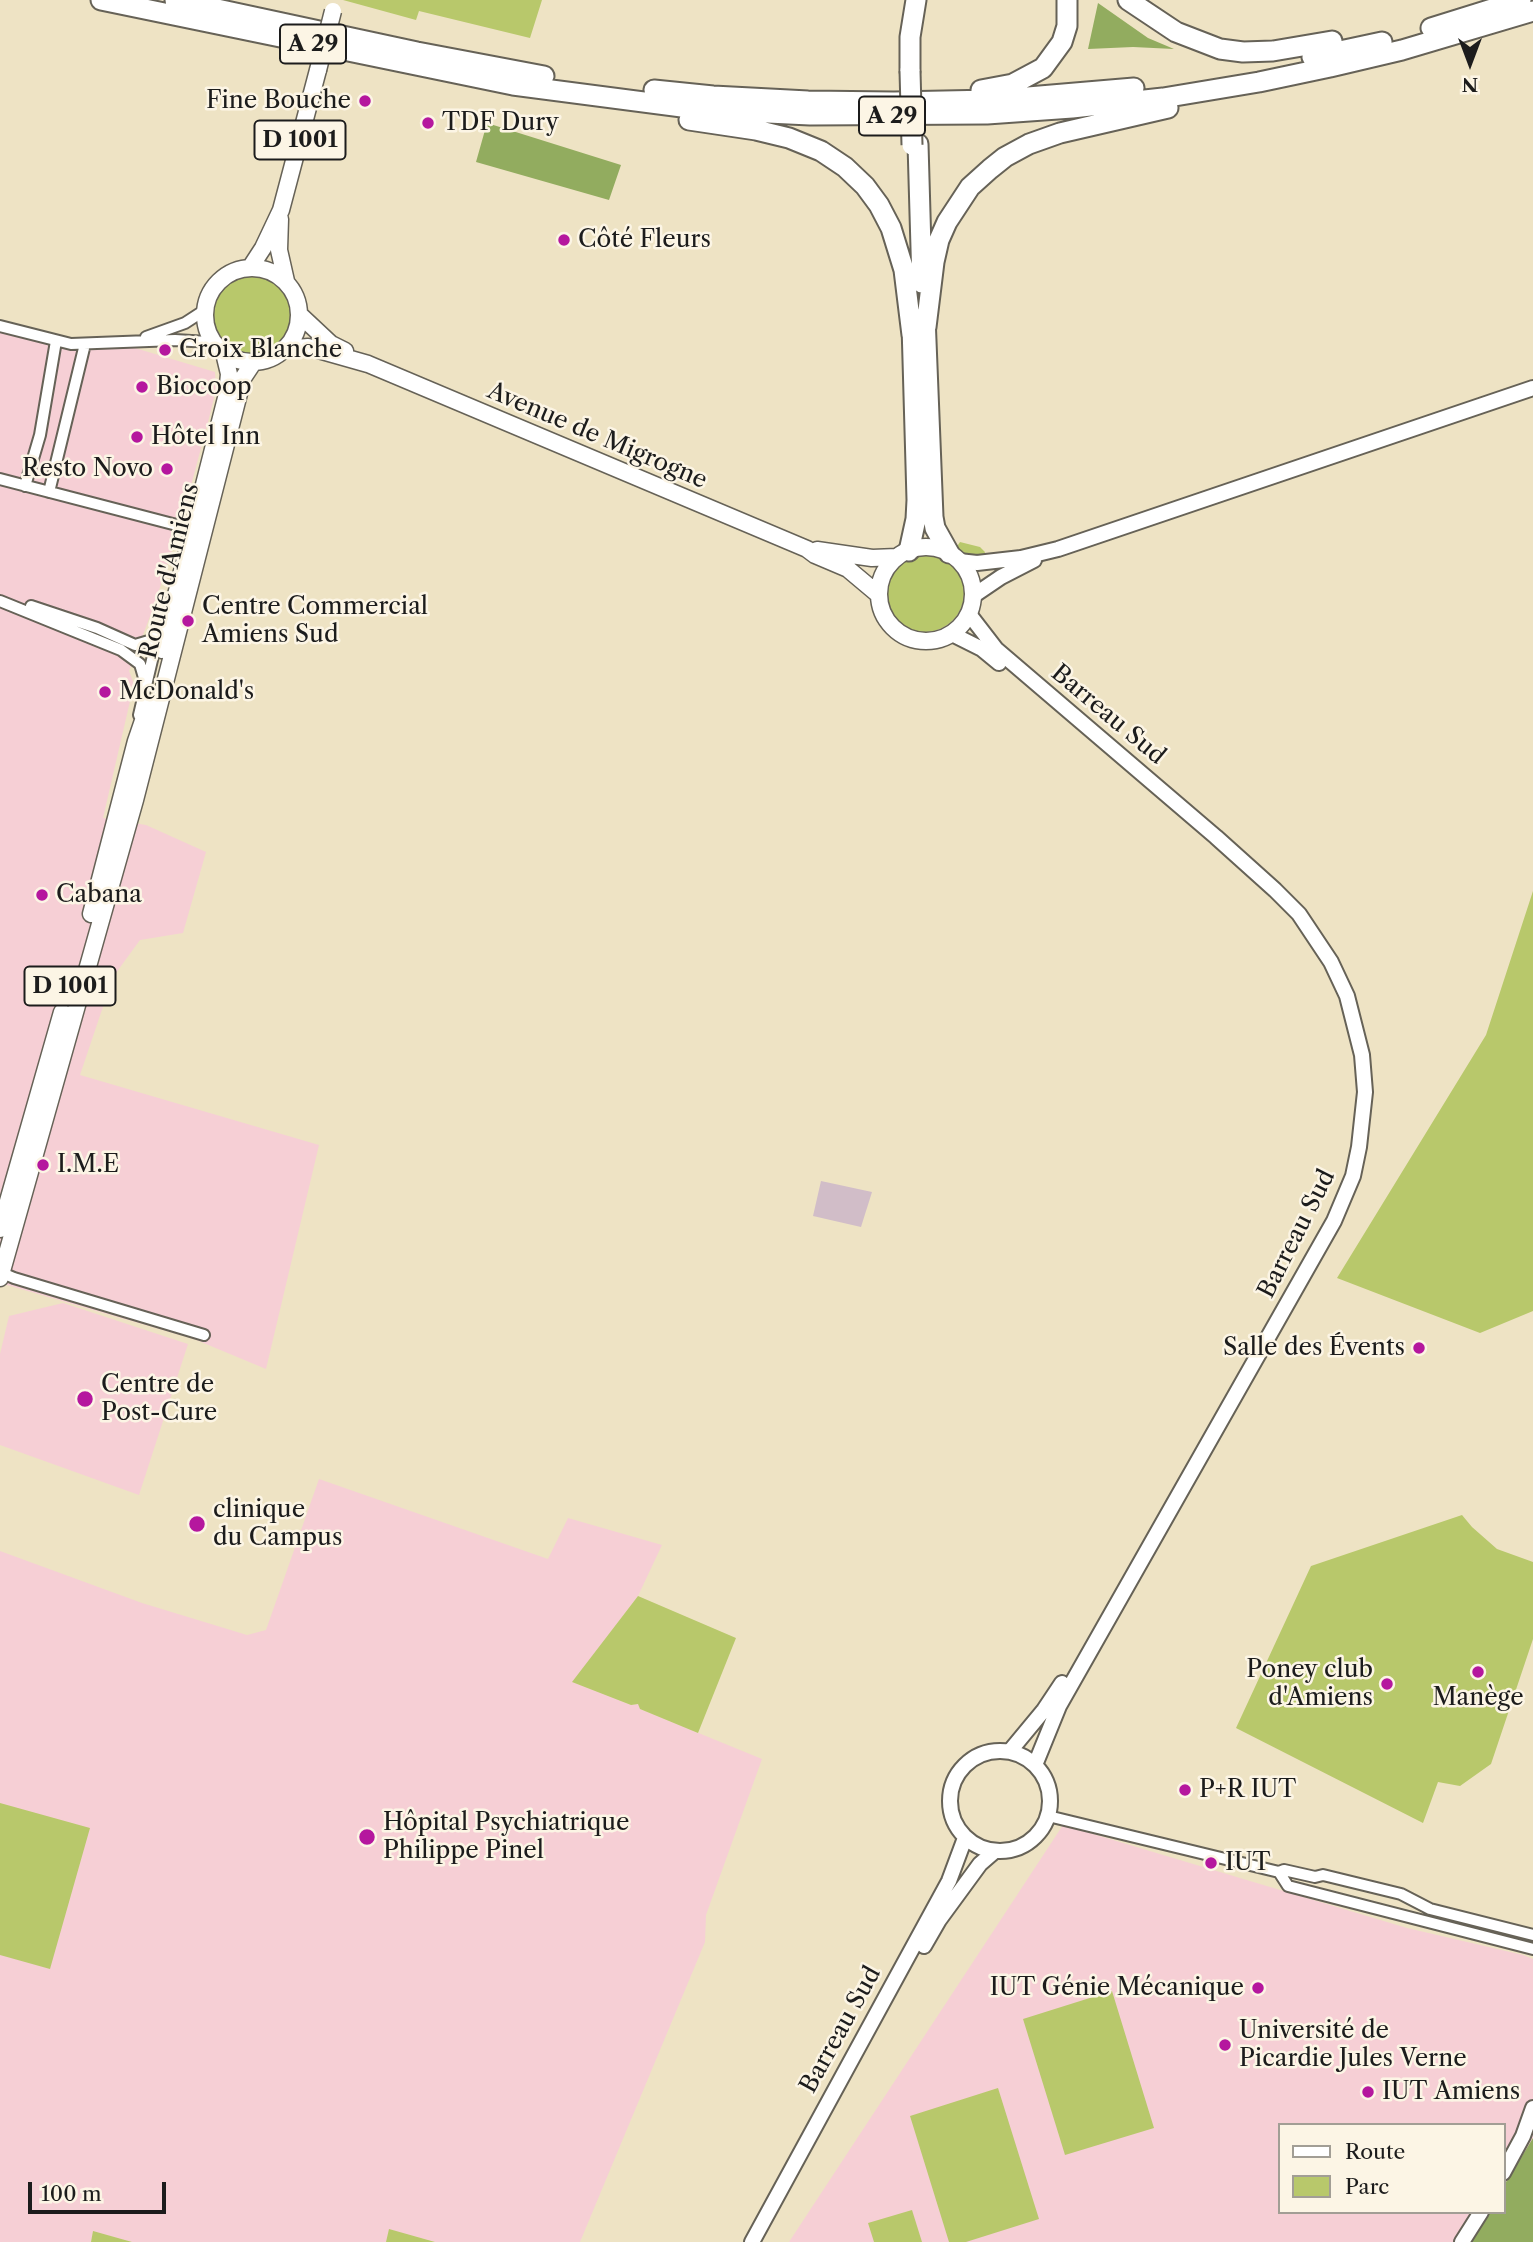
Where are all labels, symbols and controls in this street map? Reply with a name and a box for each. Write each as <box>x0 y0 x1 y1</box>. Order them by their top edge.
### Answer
road number: A 29 <box>280 24 346 64</box>
north arrow <box>1435 28 1505 98</box>
text: N <box>1462 73 1478 96</box>
place label: Fine Bouche <box>206 87 351 115</box>
marker: Fine Bouche <box>357 93 373 109</box>
road number: A 29 <box>859 97 925 136</box>
place label: TDF Dury <box>442 109 559 137</box>
marker: TDF Dury <box>420 115 436 131</box>
road number: D 1001 <box>254 120 346 160</box>
place label: Côté Fleurs <box>578 226 711 254</box>
marker: Côté Fleurs <box>556 232 572 248</box>
place label: Croix Blanche <box>179 336 342 364</box>
marker: Croix Blanche <box>157 342 173 358</box>
place label: Biocoop <box>156 373 252 401</box>
street label: Avenue de Migrogne <box>483 377 711 495</box>
marker: Biocoop <box>134 379 150 395</box>
place label: Hôtel Inn <box>151 423 260 451</box>
marker: Hôtel Inn <box>129 429 145 445</box>
place label: Resto Novo <box>22 455 153 483</box>
marker: Resto Novo <box>159 461 175 477</box>
street label: Route d'Amiens <box>134 480 206 662</box>
place label: Centre Commercial Amiens Sud <box>202 593 428 649</box>
marker: Centre Commercial Amiens Sud <box>180 613 196 629</box>
street label: Barreau Sud <box>1045 659 1171 771</box>
place label: McDonald's <box>119 678 254 706</box>
marker: McDonald's <box>97 684 113 700</box>
place label: Cabana <box>56 881 142 909</box>
marker: Cabana <box>34 887 50 903</box>
road number: D 1001 <box>24 967 116 1006</box>
place label: I.M.E <box>57 1151 119 1179</box>
marker: I.M.E <box>35 1157 51 1173</box>
street label: Barreau Sud <box>1252 1165 1342 1303</box>
place label: Salle des Évents <box>1223 1334 1405 1362</box>
marker: Salle des Évents <box>1411 1340 1427 1356</box>
place label: Centre de Post-Cure <box>101 1371 217 1427</box>
marker: Centre de Post-Cure <box>75 1389 95 1409</box>
place label: clinique du Campus <box>213 1496 342 1552</box>
marker: clinique du Campus <box>187 1514 207 1534</box>
place label: Poney club d'Amiens <box>1246 1656 1373 1712</box>
marker: Manège <box>1470 1664 1486 1680</box>
marker: Poney club d'Amiens <box>1379 1676 1395 1692</box>
place label: Manège <box>1432 1684 1524 1712</box>
place label: P+R IUT <box>1199 1776 1296 1804</box>
marker: P+R IUT <box>1177 1782 1193 1798</box>
place label: Hôpital Psychiatrique Philippe Pinel <box>383 1809 629 1865</box>
marker: Hôpital Psychiatrique Philippe Pinel <box>357 1827 377 1847</box>
place label: IUT <box>1225 1849 1271 1877</box>
marker: IUT <box>1203 1855 1219 1871</box>
street label: Barreau Sud <box>794 1962 888 2098</box>
place label: IUT Génie Mécanique <box>990 1974 1244 2002</box>
marker: IUT Génie Mécanique <box>1250 1980 1266 1996</box>
place label: Université de Picardie Jules Verne <box>1239 2017 1467 2073</box>
marker: Université de Picardie Jules Verne <box>1217 2037 1233 2053</box>
place label: IUT Amiens <box>1382 2078 1520 2106</box>
marker: IUT Amiens <box>1360 2084 1376 2100</box>
legend <box>1278 2123 1505 2214</box>
text: Route <box>1345 2139 1405 2164</box>
scale bar <box>32 2168 170 2212</box>
text: Parc <box>1345 2174 1389 2199</box>
text: 100 m <box>41 2181 102 2206</box>

